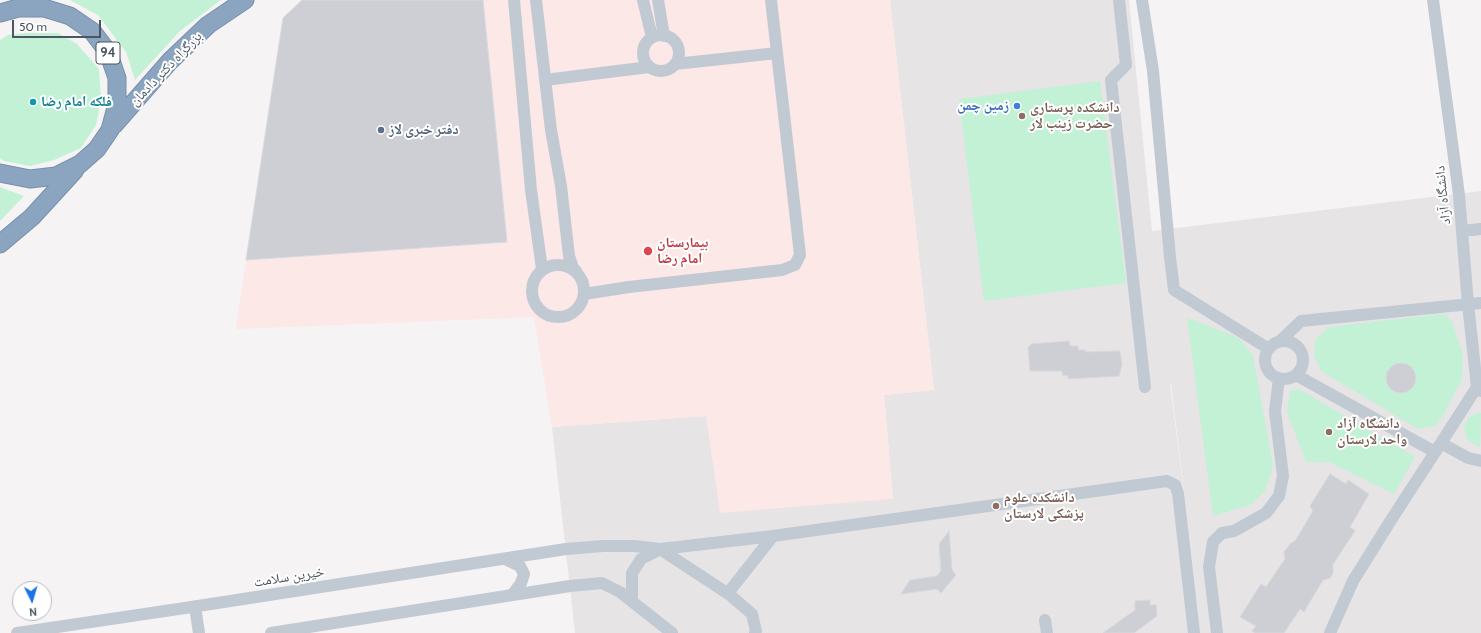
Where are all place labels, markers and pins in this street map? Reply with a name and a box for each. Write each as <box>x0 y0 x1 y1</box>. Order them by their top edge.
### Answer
place label: فلكه امام رضا <box>41 94 112 110</box>
marker: فلكه امام رضا <box>28 97 38 107</box>
place label: زمین چمن <box>957 98 1009 114</box>
place label: دانشکده پرستاری حضرت زینب لار <box>1030 100 1119 132</box>
marker: زمین چمن <box>1012 101 1022 111</box>
marker: دانشکده پرستاری حضرت زینب لار <box>1017 111 1027 121</box>
place label: دفتر خبری لاز <box>389 122 458 138</box>
marker: دفتر خبری لاز <box>376 125 386 135</box>
place label: بیمارستان امام رضا <box>657 235 708 268</box>
marker: بیمارستان امام رضا <box>642 245 654 257</box>
place label: دانشگاه آزاد واحد لارستان <box>1337 416 1407 448</box>
marker: دانشگاه آزاد واحد لارستان <box>1324 427 1334 437</box>
place label: دانشکده علوم پزشکی لارستان <box>1004 490 1084 522</box>
marker: دانشکده علوم پزشکی لارستان <box>991 501 1001 511</box>

